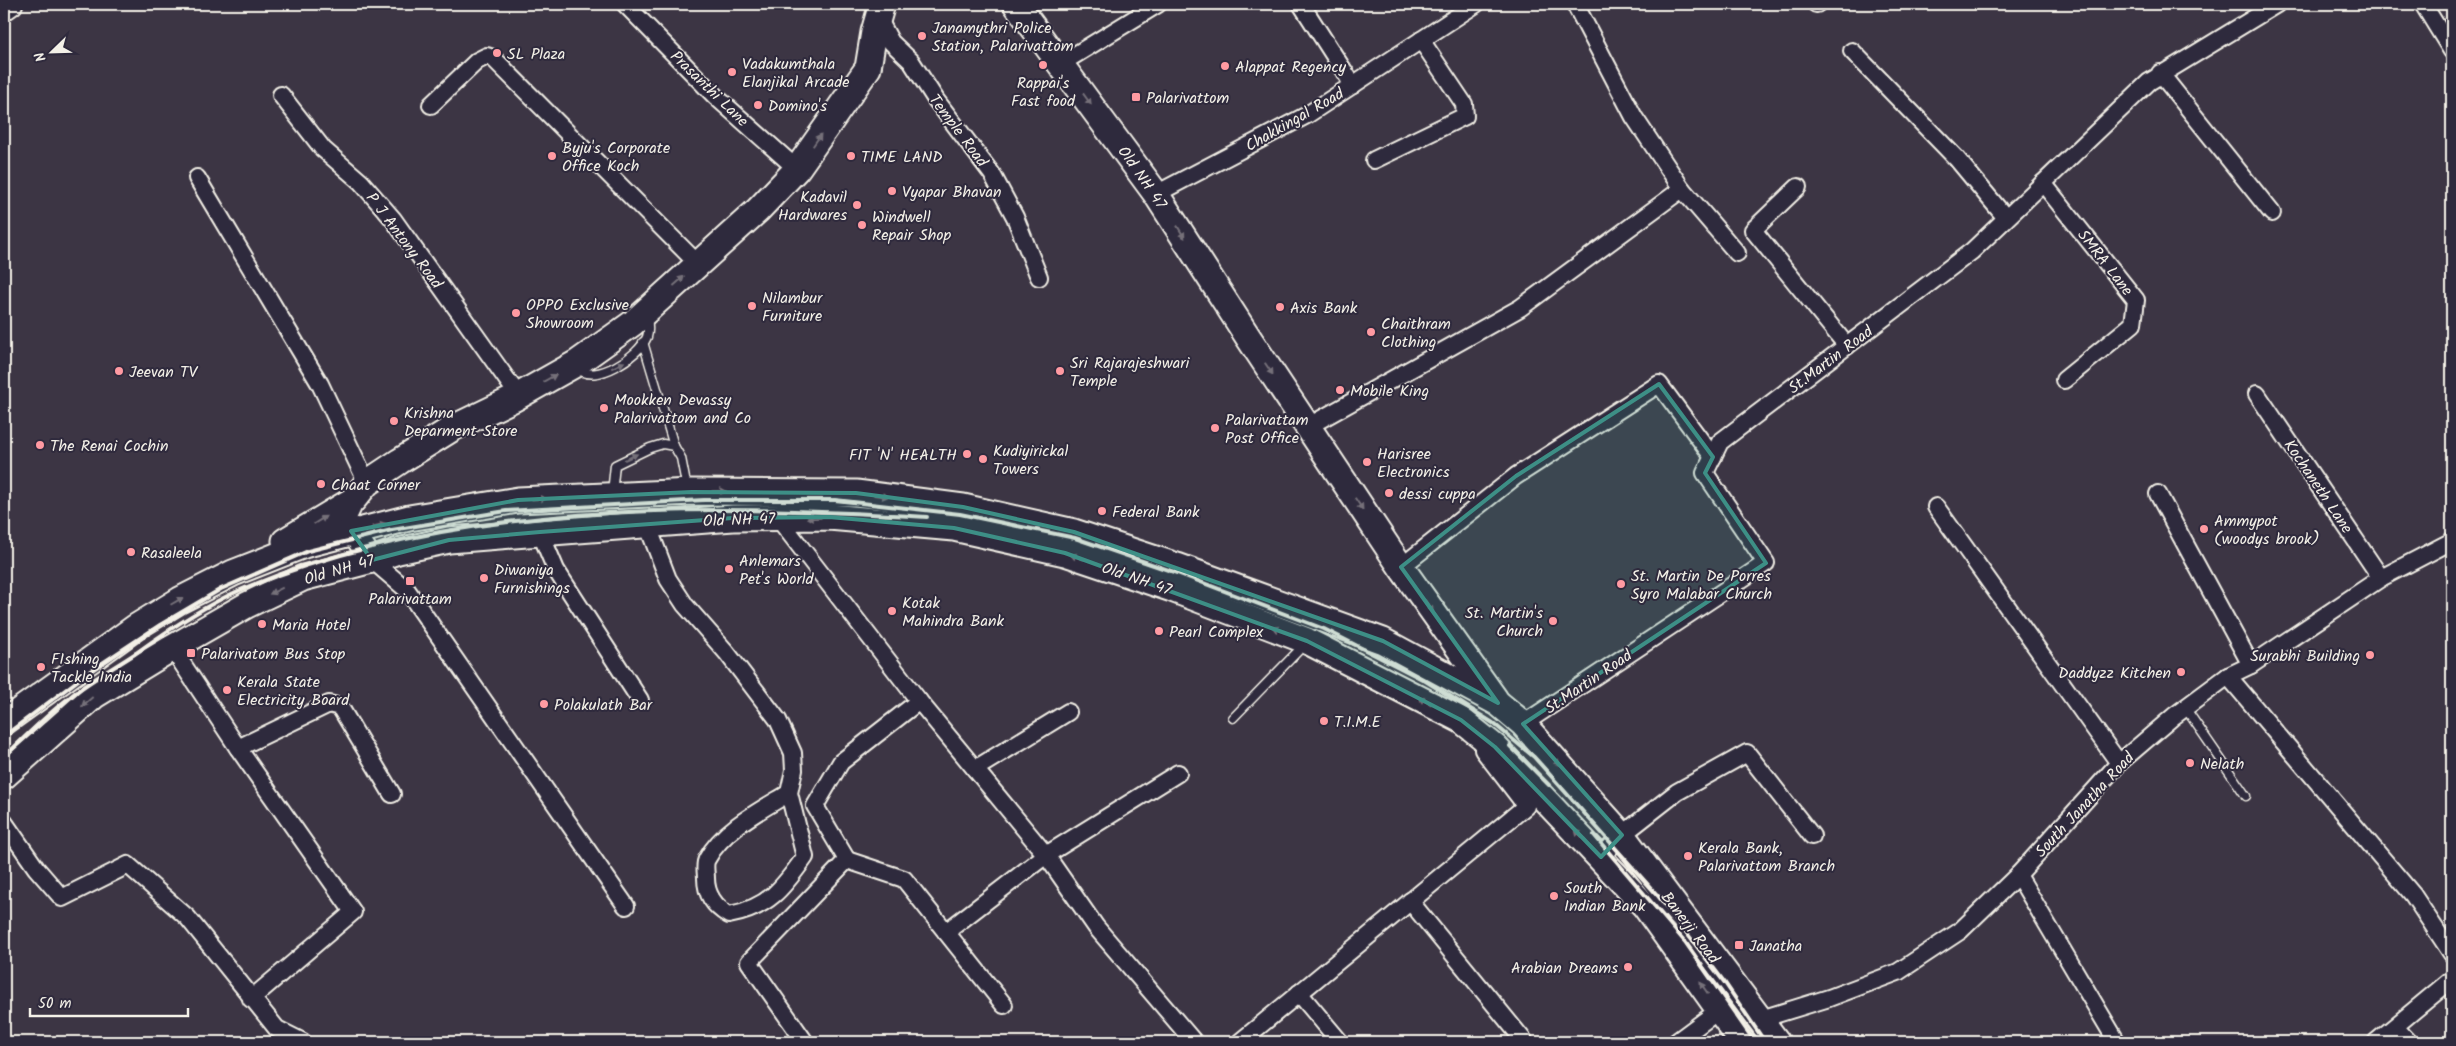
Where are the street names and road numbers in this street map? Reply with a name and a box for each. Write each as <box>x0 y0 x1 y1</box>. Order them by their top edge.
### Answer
street label: Prasanthi Lane <box>664 45 754 133</box>
street label: Chakkingal Road <box>1241 81 1350 159</box>
street label: Temple Road <box>922 89 994 173</box>
street label: Old NH 47 <box>1111 141 1173 215</box>
street label: P J Antony Road <box>359 187 449 295</box>
street label: SMRA Lane <box>2071 224 2139 302</box>
street label: St.Martin Road <box>1783 319 1880 401</box>
street label: Kochaneth Lane <box>2277 435 2359 539</box>
street label: Old NH 47 <box>702 507 776 534</box>
street label: Old NH 47 <box>301 548 378 592</box>
street label: Old NH 47 <box>1098 556 1175 603</box>
street label: St.Martin Road <box>1540 643 1639 721</box>
street label: South Janatha Road <box>2029 746 2141 863</box>
street label: Banerji Road <box>1654 886 1726 970</box>

